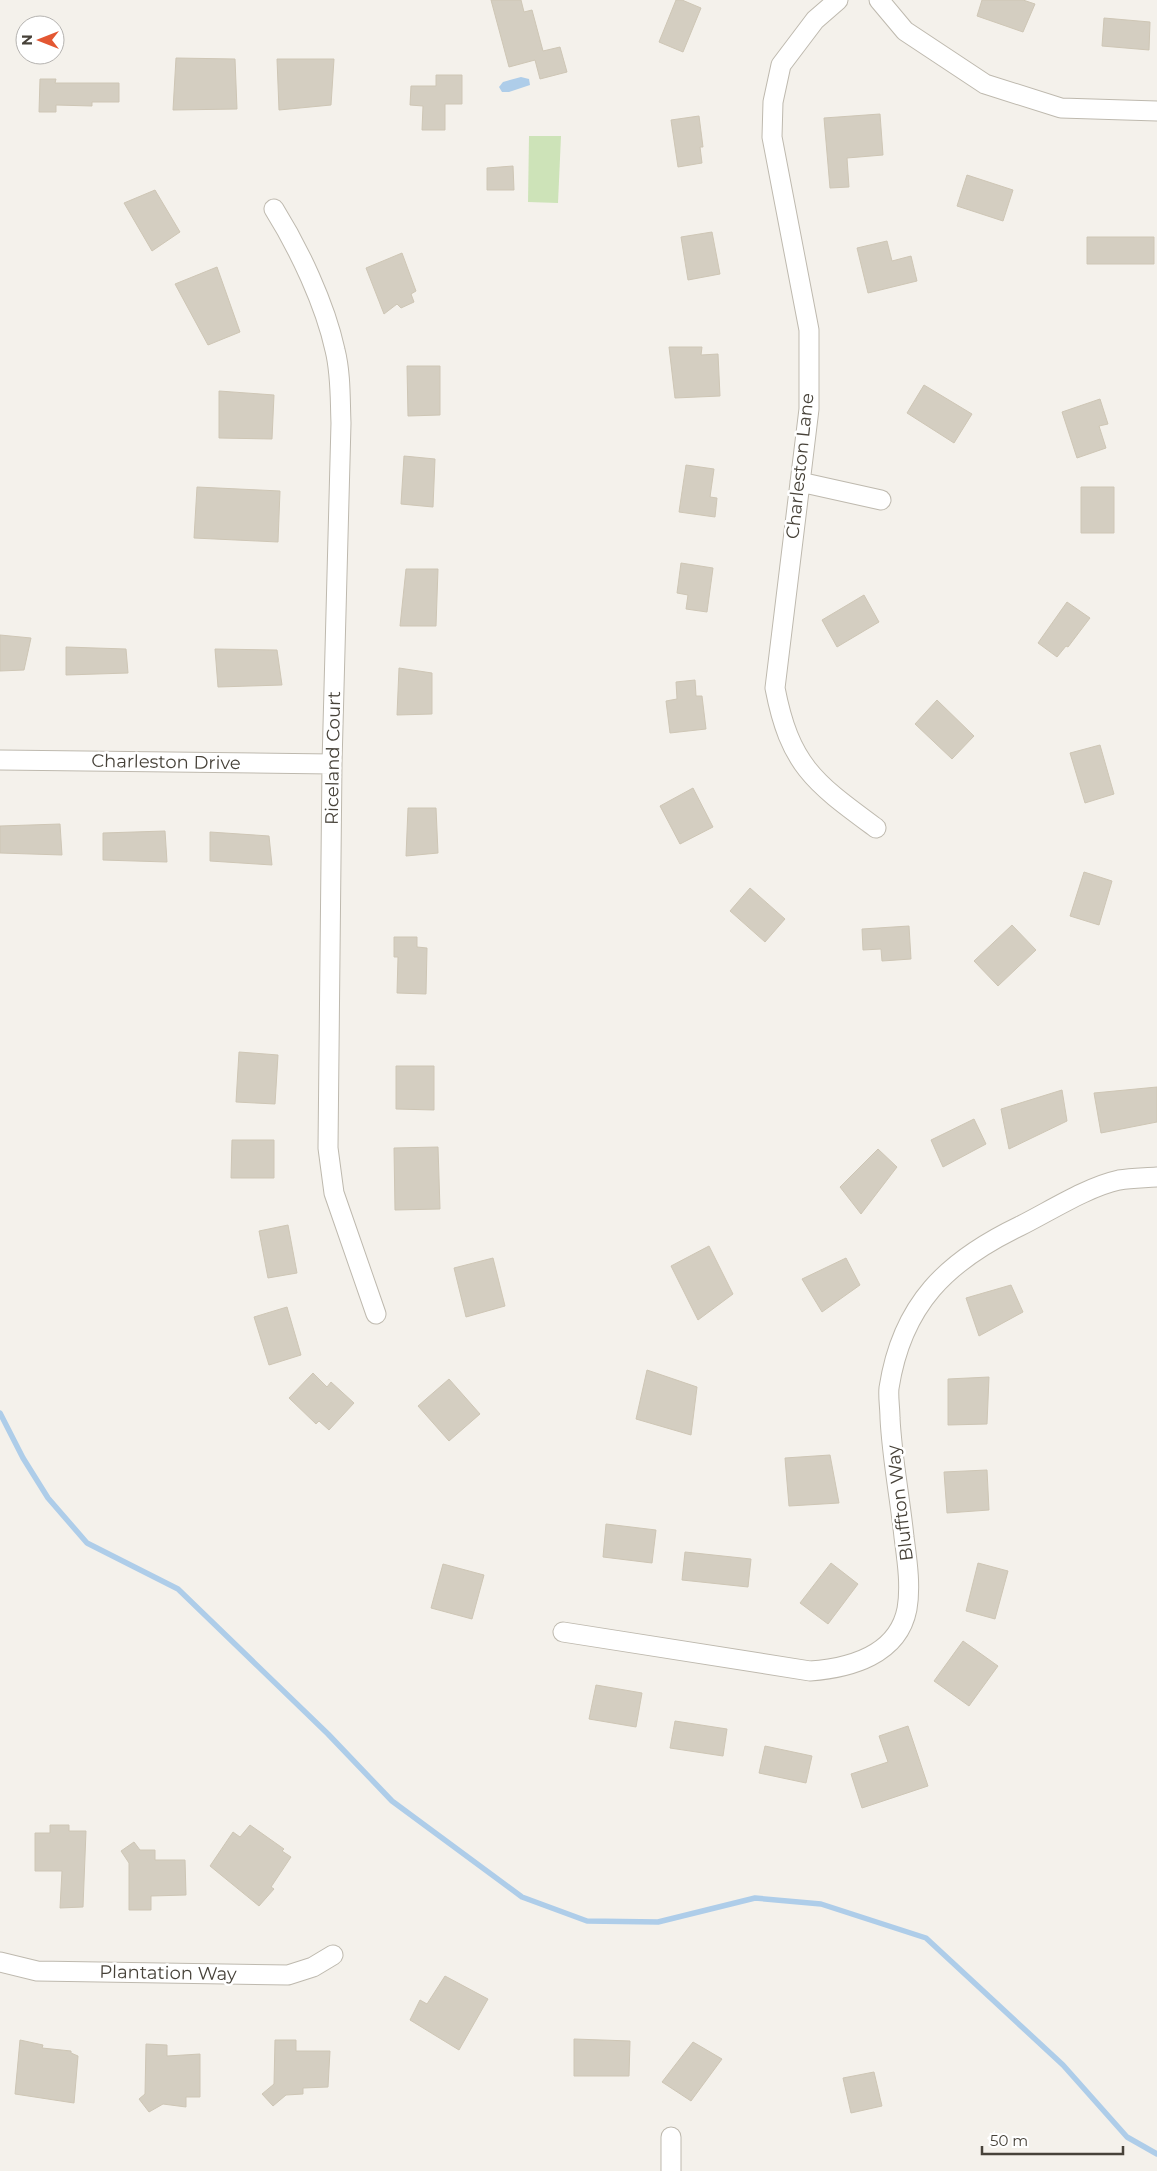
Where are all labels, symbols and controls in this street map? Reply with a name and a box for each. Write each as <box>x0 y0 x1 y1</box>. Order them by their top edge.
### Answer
north arrow <box>15 15 65 65</box>
text: N <box>18 34 36 46</box>
street label: Charleston Lane <box>781 392 819 540</box>
street label: Riceland Court <box>321 691 345 825</box>
street label: Charleston Drive <box>91 750 241 774</box>
street label: Bluffton Way <box>882 1443 918 1562</box>
street label: Plantation Way <box>99 1961 237 1985</box>
scale bar <box>982 2124 1123 2156</box>
text: 50 m <box>990 2131 1028 2150</box>

